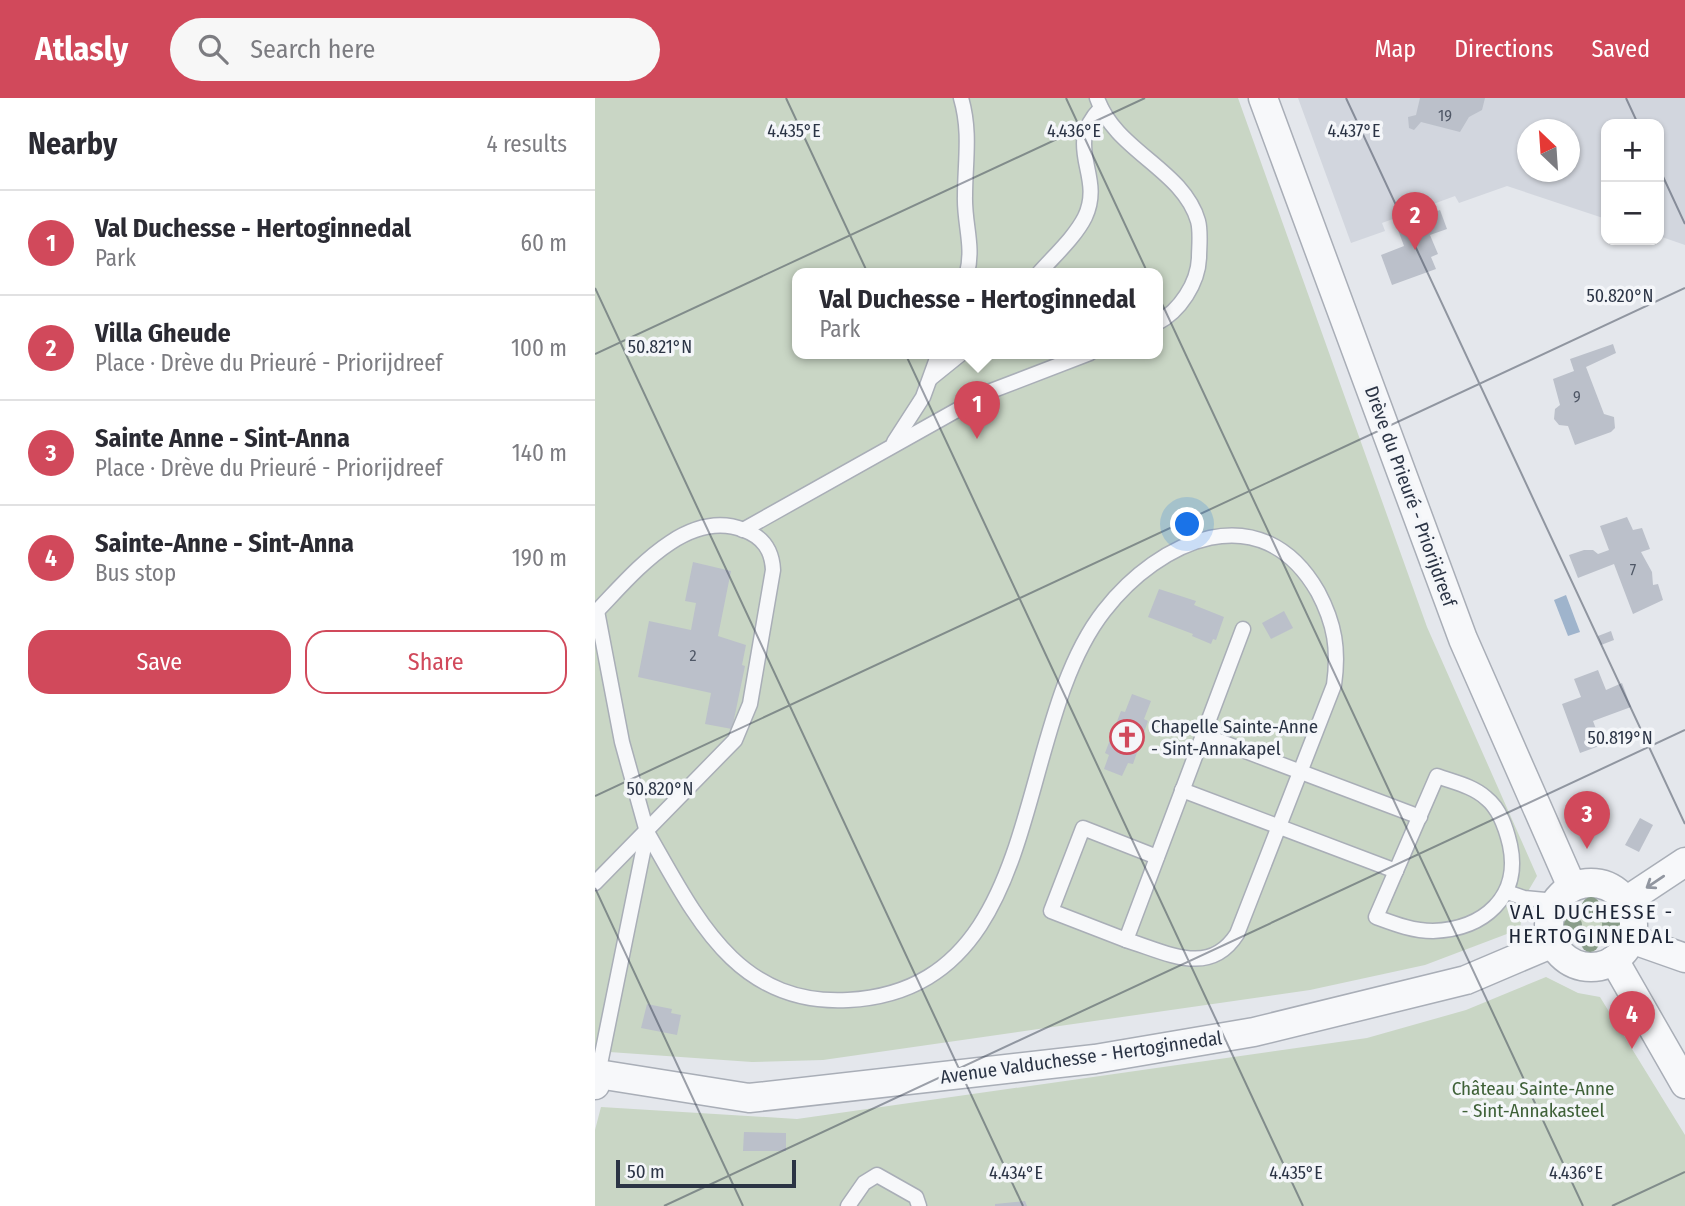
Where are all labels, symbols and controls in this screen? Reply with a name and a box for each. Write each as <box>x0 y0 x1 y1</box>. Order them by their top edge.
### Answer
search box <box>170 18 660 81</box>
text: Atlasly <box>35 29 128 69</box>
icon: search <box>194 30 232 68</box>
text: Search here <box>250 34 375 65</box>
text: Map <box>1375 35 1416 63</box>
text: Directions <box>1454 35 1553 63</box>
text: Saved <box>1591 35 1650 63</box>
house number: 19 <box>1438 106 1452 125</box>
north arrow <box>1517 119 1580 182</box>
map controls <box>1601 119 1664 245</box>
button: + <box>1601 119 1664 182</box>
text: 4.435°E <box>767 120 821 142</box>
text: 4.436°E <box>1047 120 1101 142</box>
text: 4.437°E <box>1328 120 1380 142</box>
text: Nearby <box>28 126 117 162</box>
text: 4 results <box>486 130 567 158</box>
button: − <box>1601 182 1664 245</box>
pin: 2 <box>1392 192 1438 250</box>
text: Val Duchesse - Hertoginnedal <box>95 213 411 244</box>
text: 1 <box>46 229 56 257</box>
text: 60 m <box>521 229 567 257</box>
text: Park <box>95 244 136 272</box>
popup <box>792 268 1163 359</box>
text: Val Duchesse - Hertoginnedal <box>819 284 1136 315</box>
text: 50.820°N <box>1586 285 1654 307</box>
text: Park <box>819 315 860 343</box>
text: Villa Gheude <box>95 318 231 349</box>
text: 2 <box>46 334 56 362</box>
text: 100 m <box>511 334 567 362</box>
text: 50.821°N <box>628 336 692 358</box>
text: Place · Drève du Prieuré - Priorijdreef <box>95 349 443 377</box>
pin: 1 <box>954 381 1000 439</box>
street label: Drève du Prieuré - Priorijdreef <box>1360 383 1462 611</box>
house number: 9 <box>1573 387 1581 406</box>
text: Sainte Anne - Sint-Anna <box>95 423 350 454</box>
text: 3 <box>46 439 56 467</box>
text: 140 m <box>512 439 567 467</box>
text: Place · Drève du Prieuré - Priorijdreef <box>95 454 443 482</box>
your location <box>1170 507 1204 541</box>
text: Sainte-Anne - Sint-Anna <box>95 528 354 559</box>
text: 4 <box>45 544 57 572</box>
text: 190 m <box>512 544 567 572</box>
text: Bus stop <box>95 559 176 587</box>
house number: 7 <box>1630 560 1637 579</box>
button: Save <box>28 630 291 694</box>
button: Share <box>305 630 567 694</box>
house number: 2 <box>689 646 697 665</box>
place label: Chapelle Sainte-Anne - Sint-Annakapel <box>1151 715 1318 760</box>
church icon: Chapelle Sainte-Anne - Sint-Annakapel <box>1108 718 1146 756</box>
text: 50.819°N <box>1587 727 1653 749</box>
text: 50.820°N <box>626 778 694 800</box>
pin: 3 <box>1564 791 1610 849</box>
one-way arrow <box>1646 875 1666 889</box>
district label: VAL DUCHESSE - HERTOGINNEDAL <box>1509 899 1676 949</box>
pin: 4 <box>1609 991 1655 1049</box>
street label: Avenue Valduchesse - Hertoginnedal <box>939 1026 1224 1089</box>
park label: Château Sainte-Anne - Sint-Annakasteel <box>1452 1077 1614 1122</box>
scale bar <box>616 1157 796 1189</box>
text: 50 m <box>627 1160 665 1183</box>
text: 4.434°E <box>989 1162 1043 1184</box>
text: 4.435°E <box>1269 1162 1323 1184</box>
text: 4.436°E <box>1549 1162 1603 1184</box>

